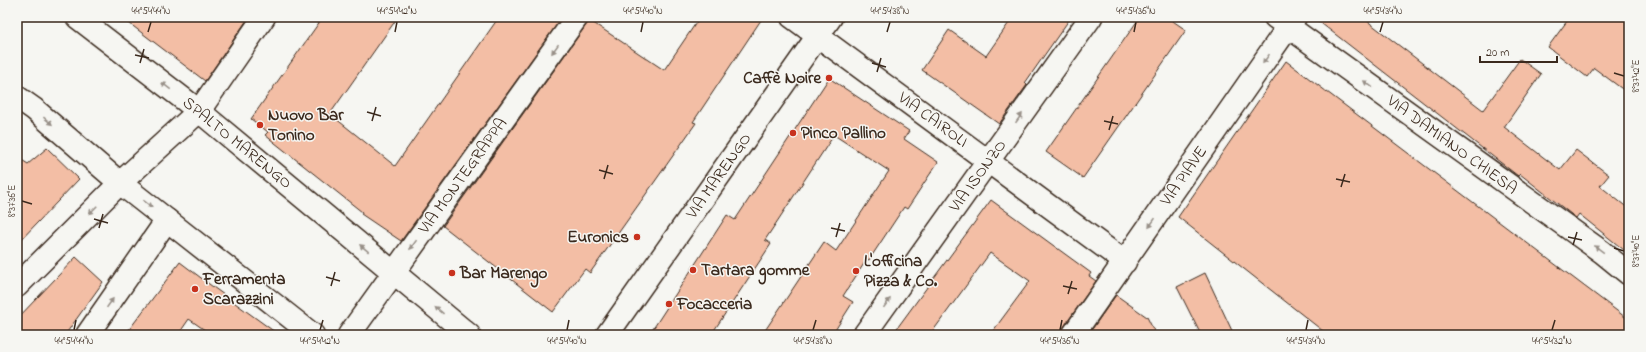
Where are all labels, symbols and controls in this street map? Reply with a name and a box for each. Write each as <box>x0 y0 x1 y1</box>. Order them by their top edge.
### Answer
text: 44°54'44"N <box>131 4 171 19</box>
text: 44°54'42"N <box>377 4 417 19</box>
text: 44°54'40"N <box>623 4 663 19</box>
text: 44°54'38"N <box>871 4 910 19</box>
text: 44°54'36"N <box>1116 4 1156 19</box>
text: 44°54'34"N <box>1363 4 1403 19</box>
scale bar <box>1480 38 1557 64</box>
one-way arrow <box>550 43 559 54</box>
text: 20 m <box>1486 44 1509 62</box>
one-way arrow <box>1262 54 1270 64</box>
text: 8°37'42"E <box>1629 59 1644 93</box>
place label: Caffè Noire <box>743 66 822 91</box>
marker: Caffè Noire <box>824 73 834 83</box>
one-way arrow <box>1362 80 1373 88</box>
one-way arrow <box>160 81 171 90</box>
street label: VIA CAIROLI <box>892 85 973 154</box>
street label: VIA DAMIANO CHIESA <box>1381 88 1523 201</box>
street label: SPALTO MARENGO <box>177 91 297 195</box>
place label: Nuovo Bar Tonino <box>268 103 344 148</box>
one-way arrow <box>1015 112 1023 123</box>
street label: VIA MONTEGRAPPA <box>412 113 514 240</box>
one-way arrow <box>43 116 53 125</box>
marker: Nuovo Bar Tonino <box>255 120 265 130</box>
place label: Pinco Pallino <box>801 121 886 146</box>
street label: VIA MARENGO <box>680 128 758 225</box>
marker: Pinco Pallino <box>788 128 798 138</box>
street label: VIA ISONZO <box>942 135 1013 218</box>
street label: VIA PIAVE <box>1154 141 1214 212</box>
text: 8°37'36"E <box>5 185 20 217</box>
one-way arrow <box>142 200 153 209</box>
one-way arrow <box>88 205 98 215</box>
one-way arrow <box>1148 218 1156 229</box>
place label: Euronics <box>567 225 629 250</box>
marker: Euronics <box>632 232 642 242</box>
text: 8°37'40"E <box>1629 235 1644 267</box>
one-way arrow <box>409 240 418 251</box>
one-way arrow <box>358 243 369 252</box>
one-way arrow <box>1593 245 1604 254</box>
place label: L'officina Pizza & Co. <box>864 249 938 294</box>
place label: Tartara gomme <box>701 258 811 285</box>
place label: Bar Marengo <box>459 261 548 288</box>
marker: Tartara gomme <box>688 265 698 275</box>
marker: L'officina Pizza & Co. <box>851 266 861 276</box>
place label: Ferramenta Scarazzini <box>202 267 285 312</box>
marker: Bar Marengo <box>447 268 457 278</box>
marker: Ferramenta Scarazzini <box>190 284 200 294</box>
place label: Focacceria <box>676 292 752 317</box>
one-way arrow <box>106 298 114 308</box>
one-way arrow <box>883 298 891 309</box>
marker: Focacceria <box>664 299 674 309</box>
one-way arrow <box>434 306 445 315</box>
text: 44°54'44"N <box>54 334 94 349</box>
text: 44°54'42"N <box>300 334 340 349</box>
text: 44°54'40"N <box>547 334 587 349</box>
text: 44°54'38"N <box>794 334 833 349</box>
text: 44°54'36"N <box>1040 334 1080 349</box>
text: 44°54'34"N <box>1286 334 1326 349</box>
text: 44°54'32"N <box>1532 334 1572 349</box>

